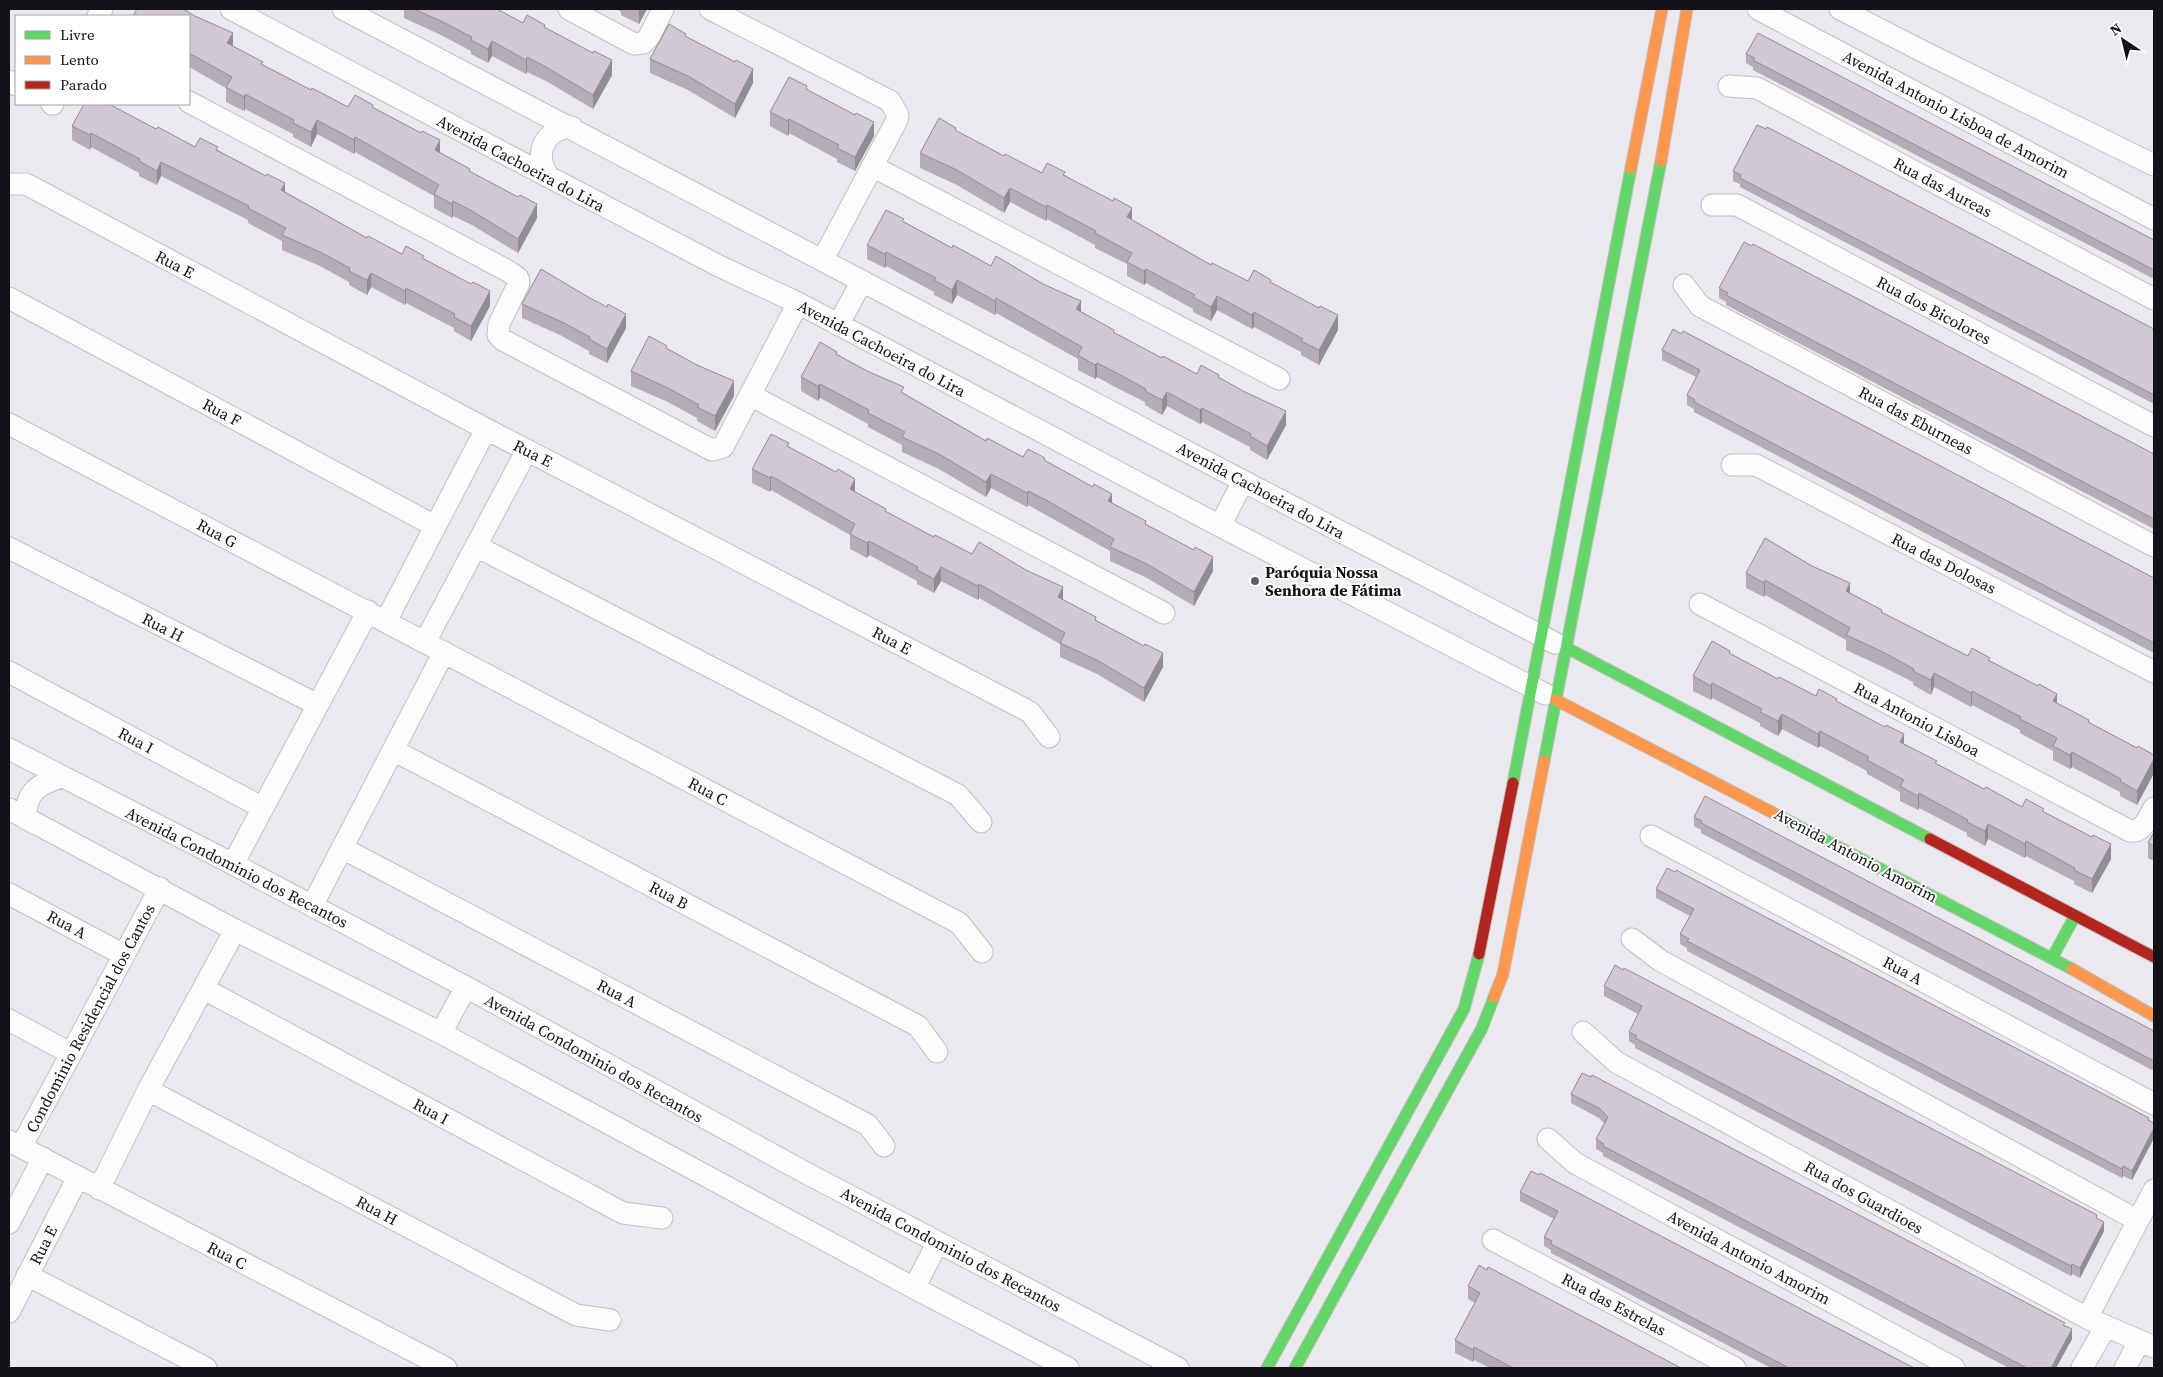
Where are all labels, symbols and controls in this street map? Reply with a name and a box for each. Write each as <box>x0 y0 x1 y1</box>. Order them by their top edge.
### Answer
legend <box>15 15 190 105</box>
north arrow <box>2098 15 2148 65</box>
text: N <box>2106 18 2125 40</box>
text: Livre <box>60 24 95 45</box>
street label: Avenida Antonio Lisboa de Amorim <box>1839 45 2073 183</box>
text: Lento <box>60 49 99 70</box>
text: Parado <box>60 74 107 95</box>
street label: Avenida Cachoeira do Lira <box>433 109 610 217</box>
street label: Rua das Aureas <box>1890 152 1996 222</box>
street label: Rua E <box>152 245 199 284</box>
street label: Rua dos Bicolores <box>1873 271 1995 349</box>
street label: Avenida Cachoeira do Lira <box>794 294 971 402</box>
street label: Rua das Eburneas <box>1855 381 1977 459</box>
street label: Rua F <box>199 393 245 431</box>
street label: Rua E <box>510 434 557 472</box>
street label: Avenida Cachoeira do Lira <box>1173 436 1350 544</box>
street label: Rua G <box>193 513 241 553</box>
street label: Rua das Dolosas <box>1888 527 2000 599</box>
place label: Paróquia Nossa Senhora de Fátima <box>1265 561 1402 601</box>
marker: Paróquia Nossa Senhora de Fátima <box>1249 575 1261 587</box>
street label: Rua H <box>138 607 188 647</box>
street label: Rua E <box>869 621 916 660</box>
street label: Rua Antonio Lisboa <box>1850 676 1985 762</box>
street label: Rua I <box>114 722 158 759</box>
street label: Rua C <box>684 772 732 810</box>
street label: Avenida Condominio dos Recantos <box>122 801 352 933</box>
street label: Avenida Antonio Amorim <box>1771 803 1941 907</box>
street label: Rua B <box>646 876 692 914</box>
street label: Condominio Residencial dos Cantos <box>20 900 160 1136</box>
street label: Rua A <box>43 904 91 944</box>
street label: Rua A <box>1879 950 1927 990</box>
street label: Rua A <box>593 973 641 1013</box>
street label: Avenida Condominio dos Recantos <box>481 989 707 1127</box>
street label: Rua I <box>409 1093 453 1130</box>
street label: Rua dos Guardioes <box>1801 1155 1927 1239</box>
street label: Avenida Condominio dos Recantos <box>837 1181 1065 1317</box>
street label: Rua H <box>352 1190 402 1230</box>
street label: Avenida Antonio Amorim <box>1664 1205 1834 1309</box>
street label: Rua E <box>24 1221 62 1268</box>
street label: Rua C <box>203 1236 251 1274</box>
street label: Rua das Estrelas <box>1558 1267 1670 1341</box>

